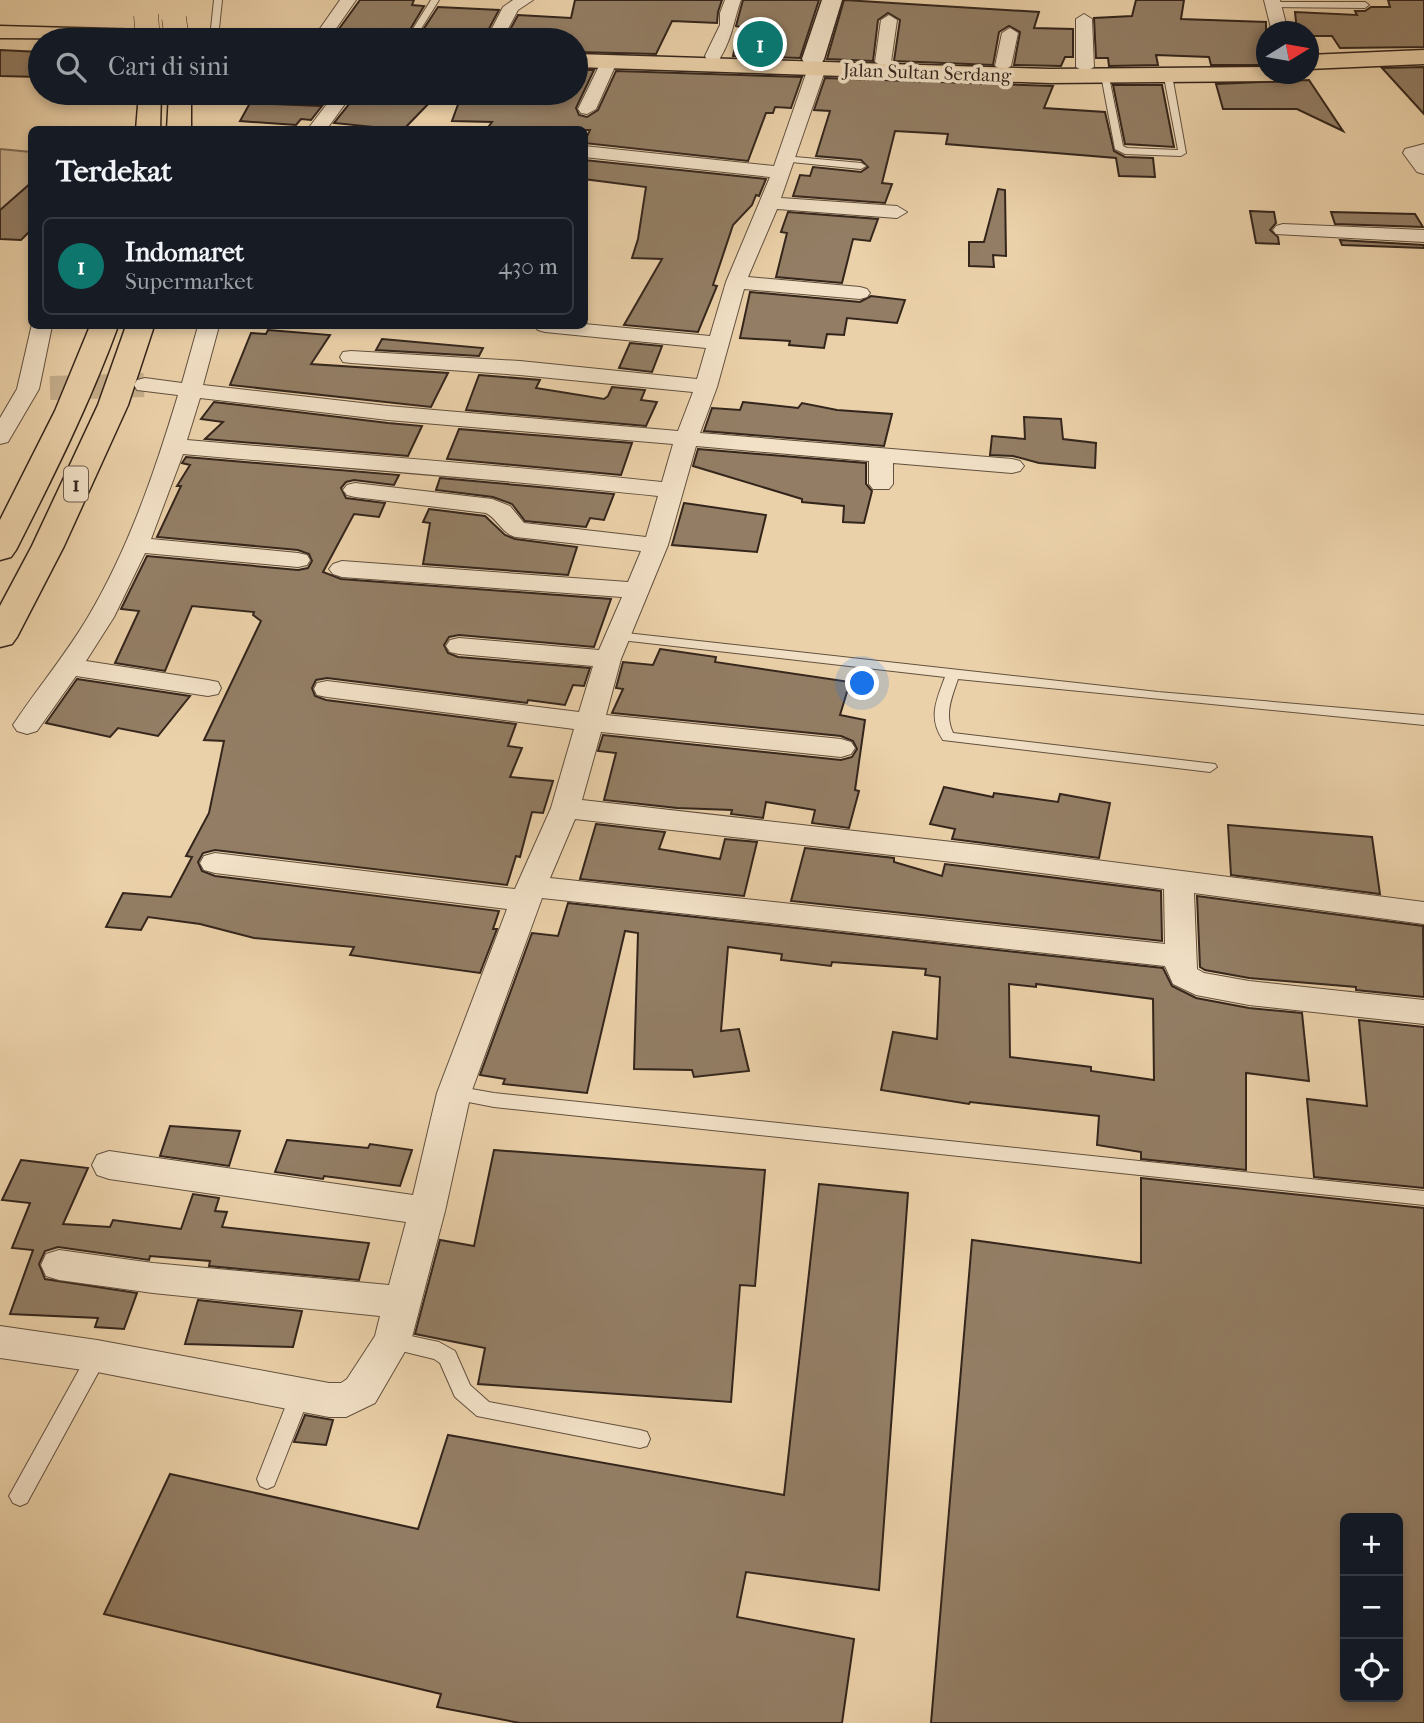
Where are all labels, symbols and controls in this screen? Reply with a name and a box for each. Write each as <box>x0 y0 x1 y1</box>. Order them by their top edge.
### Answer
pin: 1 <box>737 18 783 70</box>
north arrow <box>1256 21 1319 84</box>
search box <box>28 28 588 105</box>
icon: search <box>52 48 90 86</box>
text: Cari di sini <box>108 51 229 82</box>
street label: Jalan Sultan Serdang <box>840 59 1012 87</box>
text: Terdekat <box>56 154 172 189</box>
text: Indomaret <box>125 237 244 268</box>
text: 1 <box>77 253 85 280</box>
text: 430 m <box>498 253 558 280</box>
text: Supermarket <box>125 268 254 295</box>
road number: 1 <box>64 466 88 502</box>
your location <box>845 666 879 700</box>
map controls <box>1340 1513 1403 1702</box>
button: + <box>1340 1513 1403 1576</box>
button: − <box>1340 1576 1403 1639</box>
button: locate <box>1340 1639 1403 1702</box>

